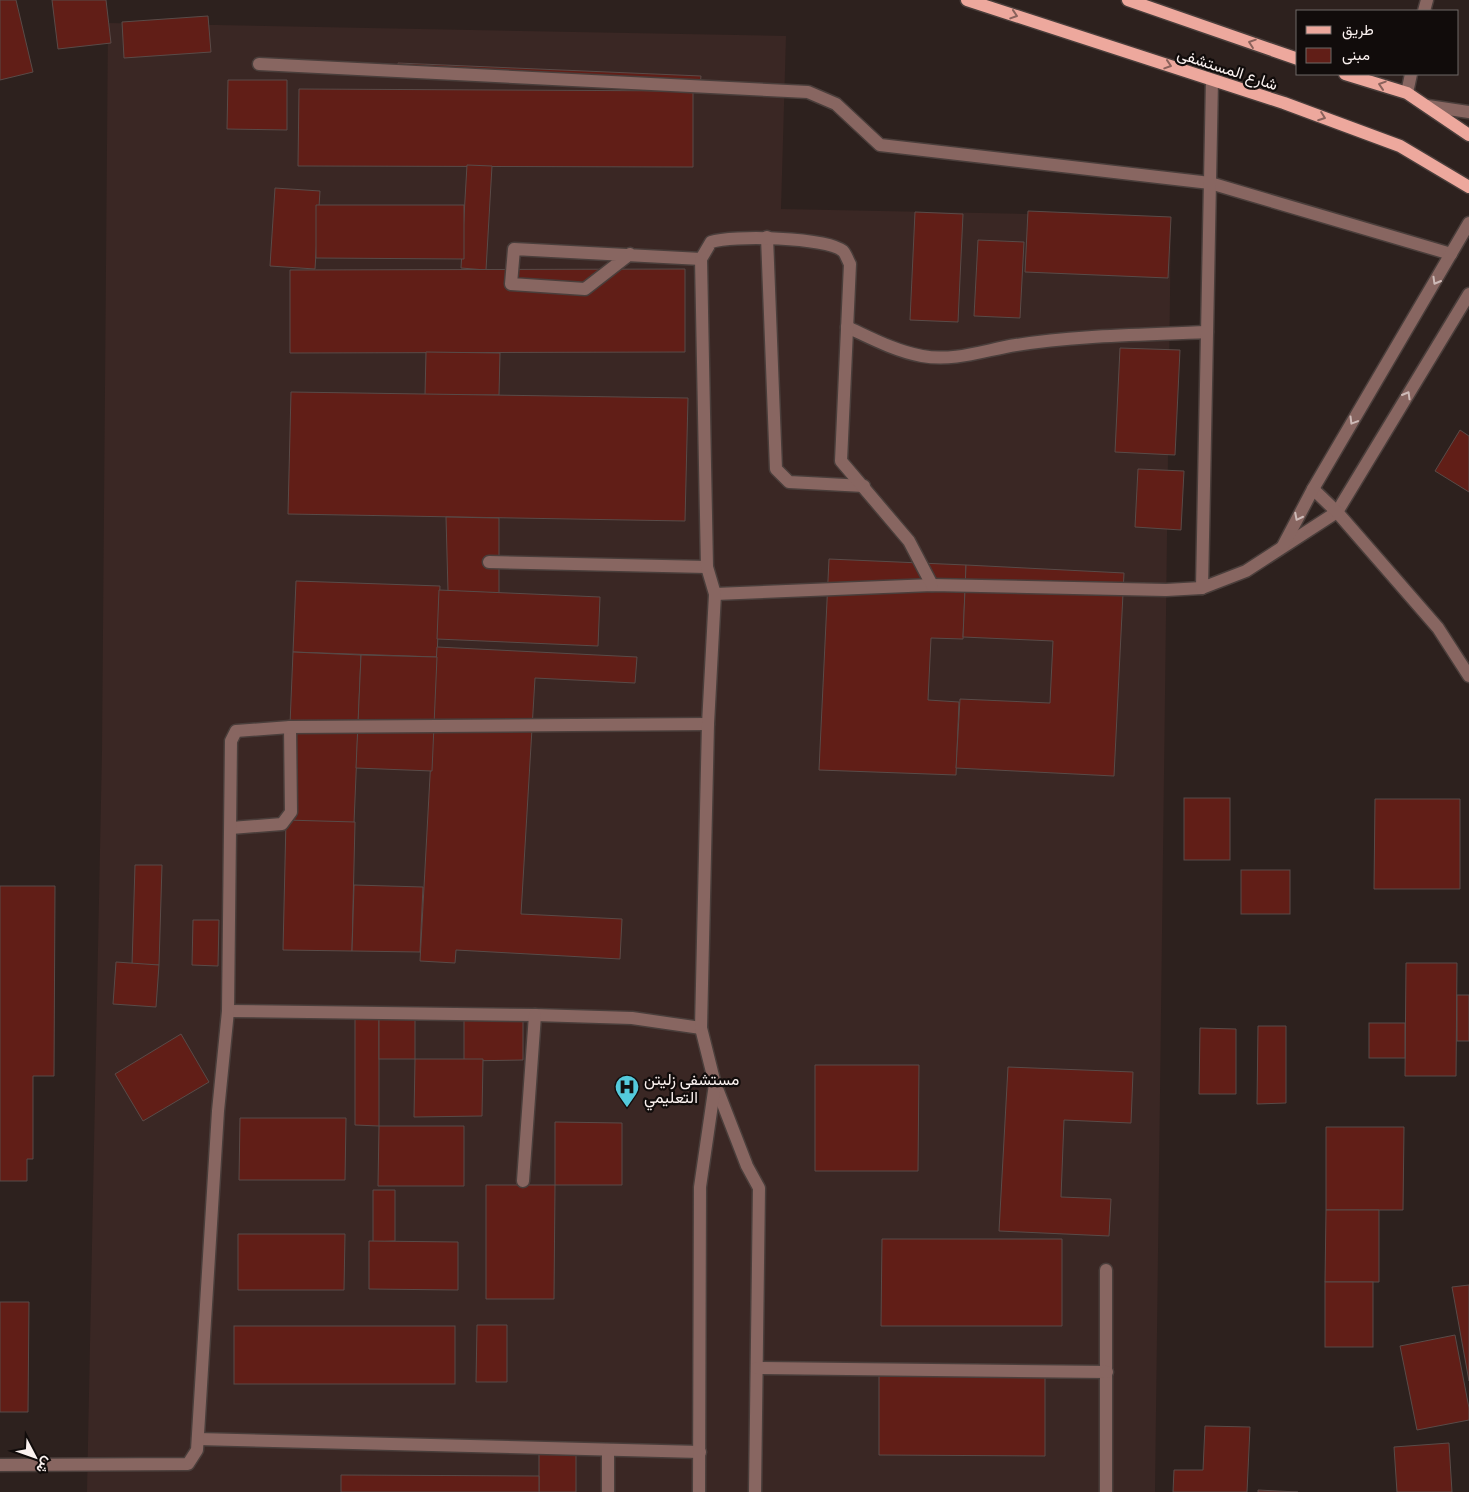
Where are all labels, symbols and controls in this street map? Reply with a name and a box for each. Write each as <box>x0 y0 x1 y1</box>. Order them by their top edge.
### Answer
one-way arrow <box>1009 9 1017 19</box>
legend <box>1296 10 1459 75</box>
text: طريق <box>1342 20 1374 40</box>
one-way arrow <box>1248 39 1256 49</box>
street label: شارع المستشفى <box>1175 43 1281 96</box>
text: مبنى <box>1342 45 1370 65</box>
one-way arrow <box>1164 60 1172 70</box>
one-way arrow <box>1378 81 1386 91</box>
one-way arrow <box>1317 111 1326 121</box>
one-way arrow <box>1432 276 1442 285</box>
one-way arrow <box>1401 391 1411 400</box>
one-way arrow <box>1350 415 1360 424</box>
one-way arrow <box>1294 512 1304 521</box>
place label: مستشفى زليتن التعليمي <box>644 1069 739 1111</box>
hospital icon: مستشفى زليتن التعليمي <box>614 1074 640 1108</box>
north arrow <box>10 1432 60 1482</box>
text: ش <box>32 1453 57 1478</box>

